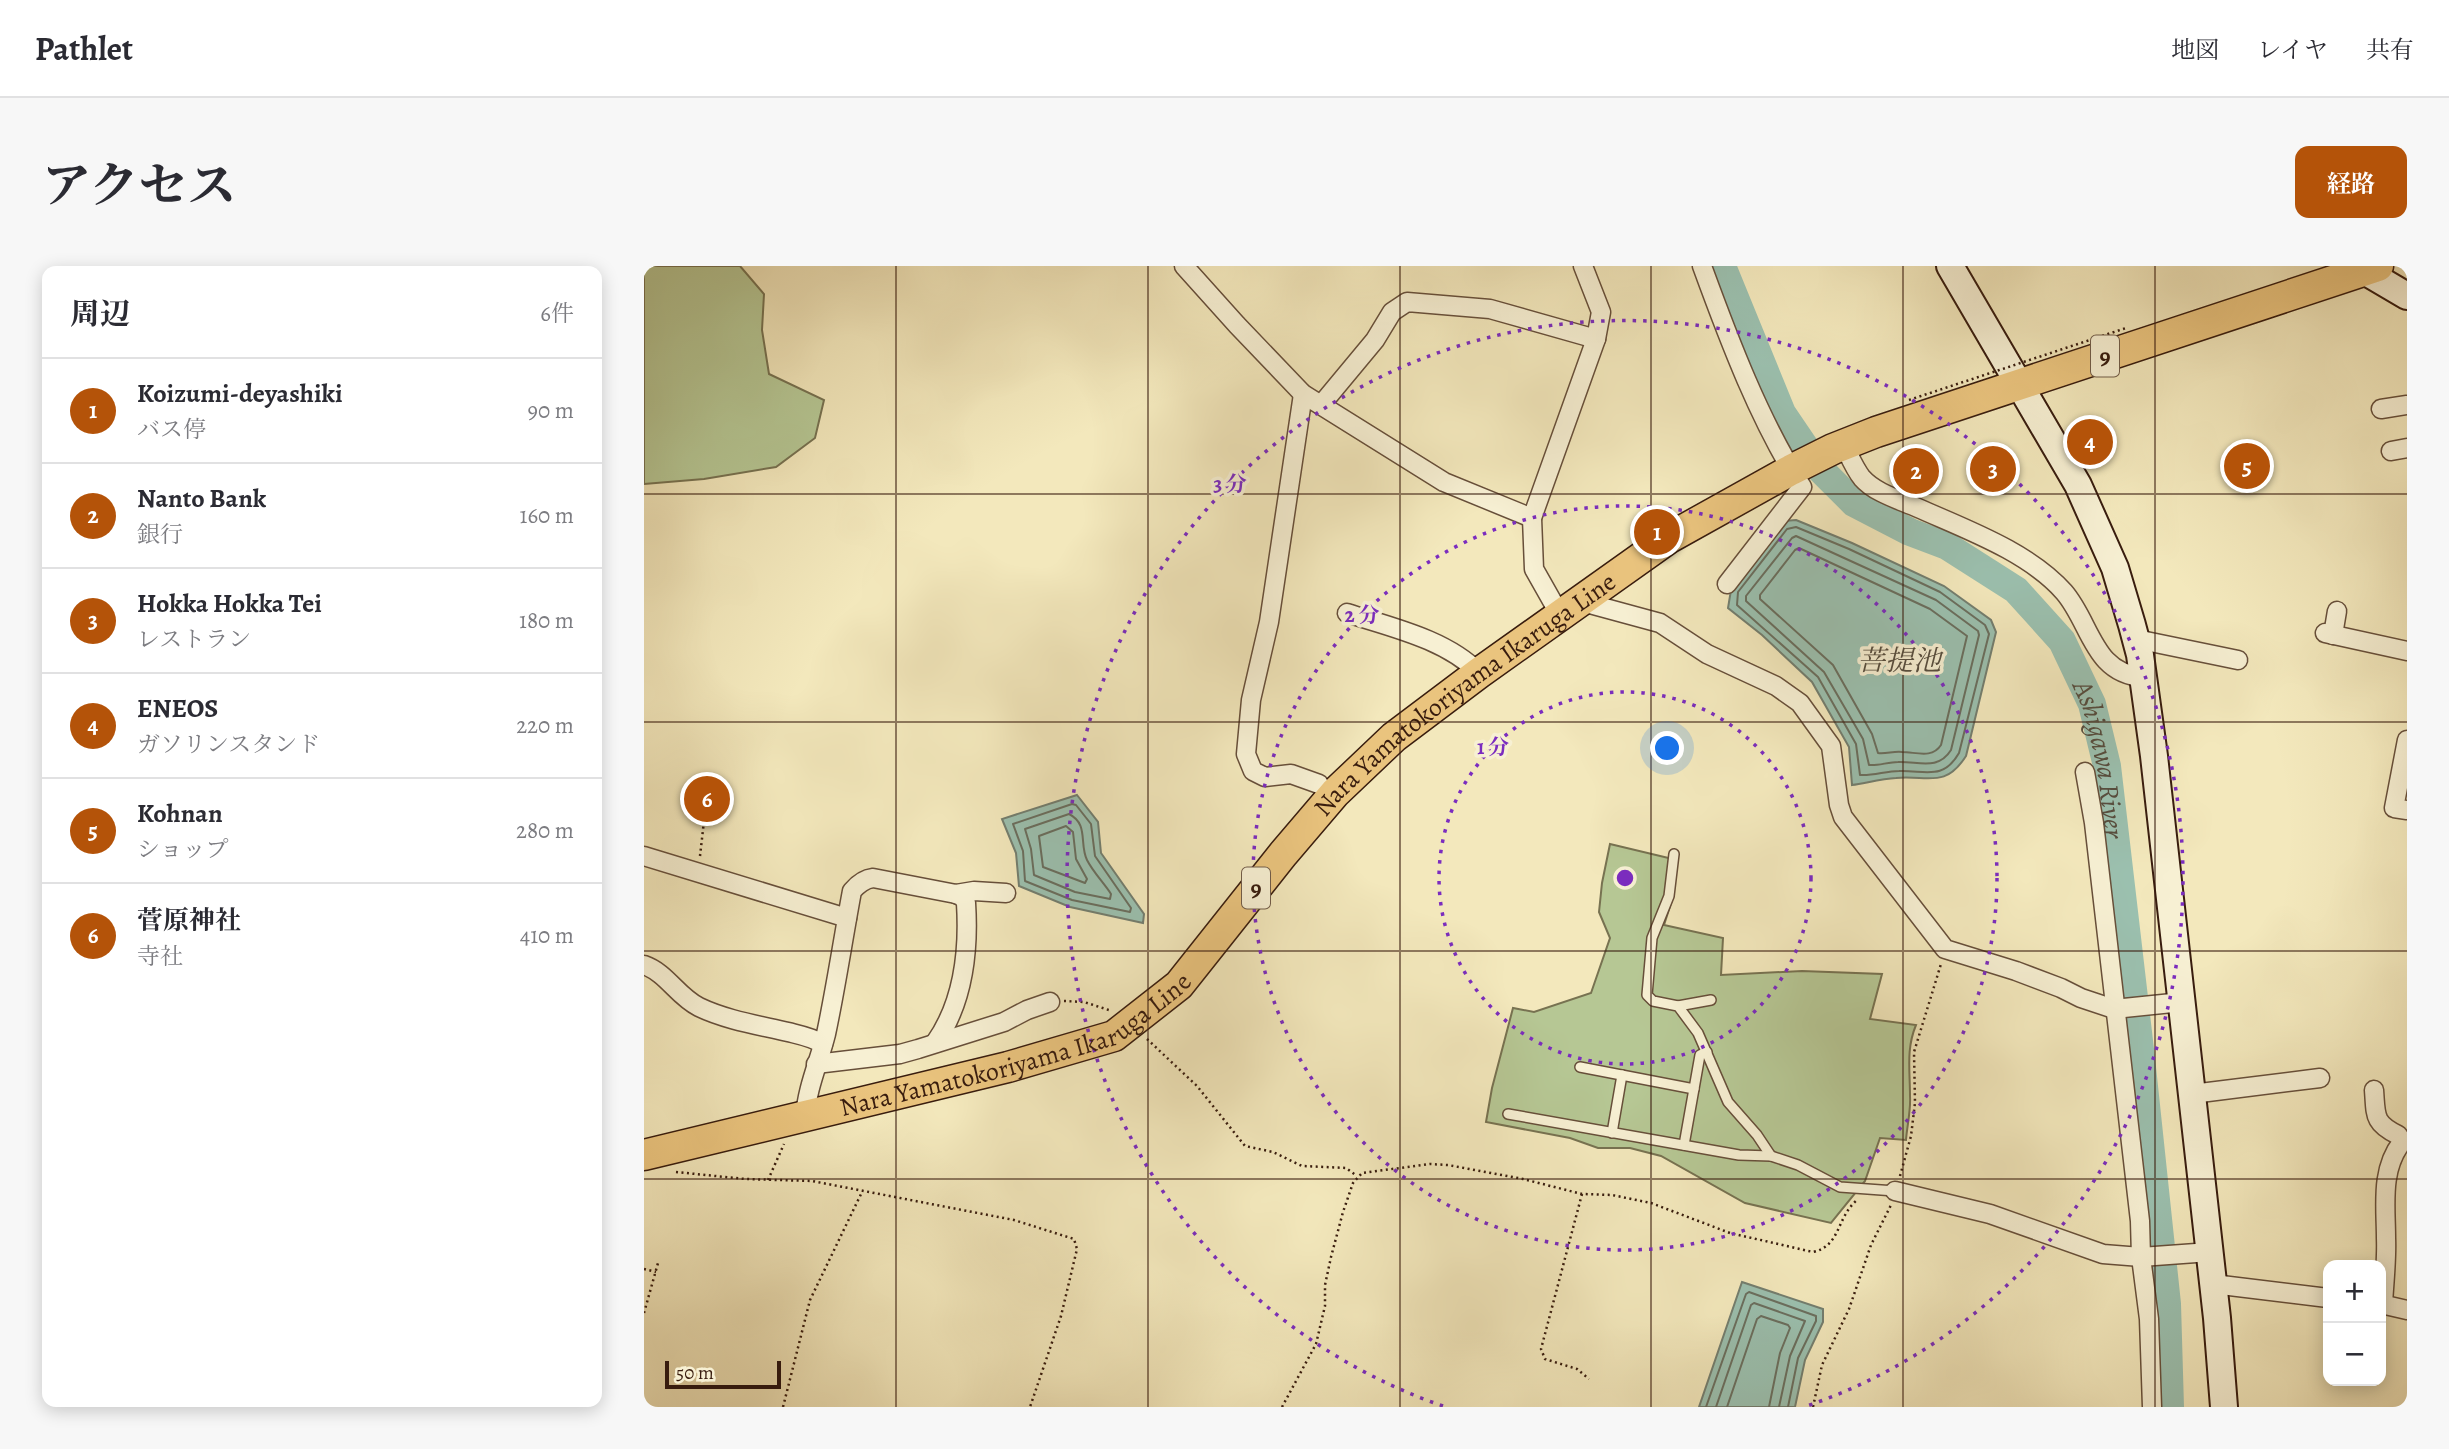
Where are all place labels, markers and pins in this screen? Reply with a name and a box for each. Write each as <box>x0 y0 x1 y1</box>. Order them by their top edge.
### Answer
pin: 4 <box>2067 416 2113 468</box>
pin: 5 <box>2224 440 2270 492</box>
pin: 3 <box>1970 443 2016 495</box>
pin: 2 <box>1893 445 1939 497</box>
pin: 1 <box>1634 506 1680 558</box>
pin: 6 <box>684 773 730 825</box>
centre of rings <box>1613 866 1637 890</box>

